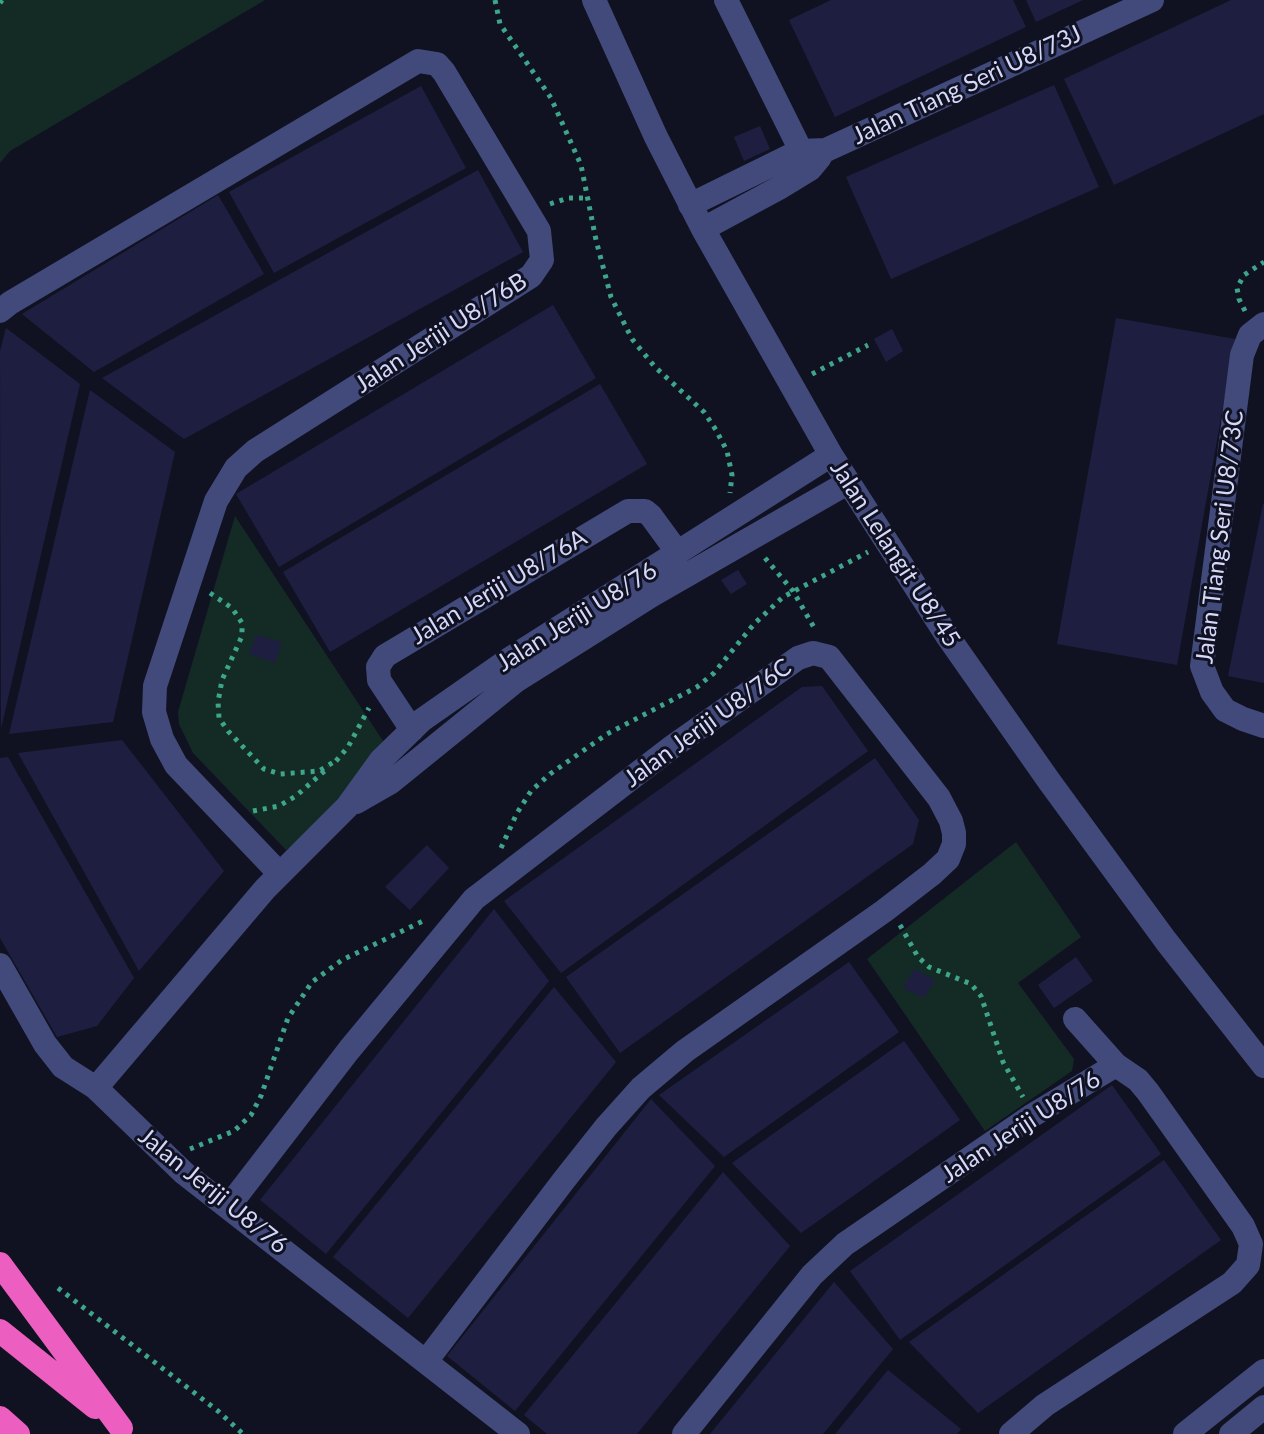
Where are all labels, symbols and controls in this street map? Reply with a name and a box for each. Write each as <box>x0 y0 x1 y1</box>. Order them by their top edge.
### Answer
street label: Jalan Tiang Seri U8/73J <box>848 19 1086 151</box>
street label: Jalan Jeriji U8/76B <box>350 267 532 399</box>
street label: Jalan Tiang Seri U8/73C <box>1190 409 1250 665</box>
street label: Jalan Lelangit U8/45 <box>824 455 966 653</box>
street label: Jalan Jeriji U8/76A <box>406 523 592 651</box>
street label: Jalan Jeriji U8/76 <box>492 556 662 678</box>
street label: Jalan Jeriji U8/76C <box>619 653 797 793</box>
street label: Jalan Jeriji U8/76 <box>936 1065 1106 1189</box>
street label: Jalan Jeriji U8/76 <box>133 1122 293 1260</box>

